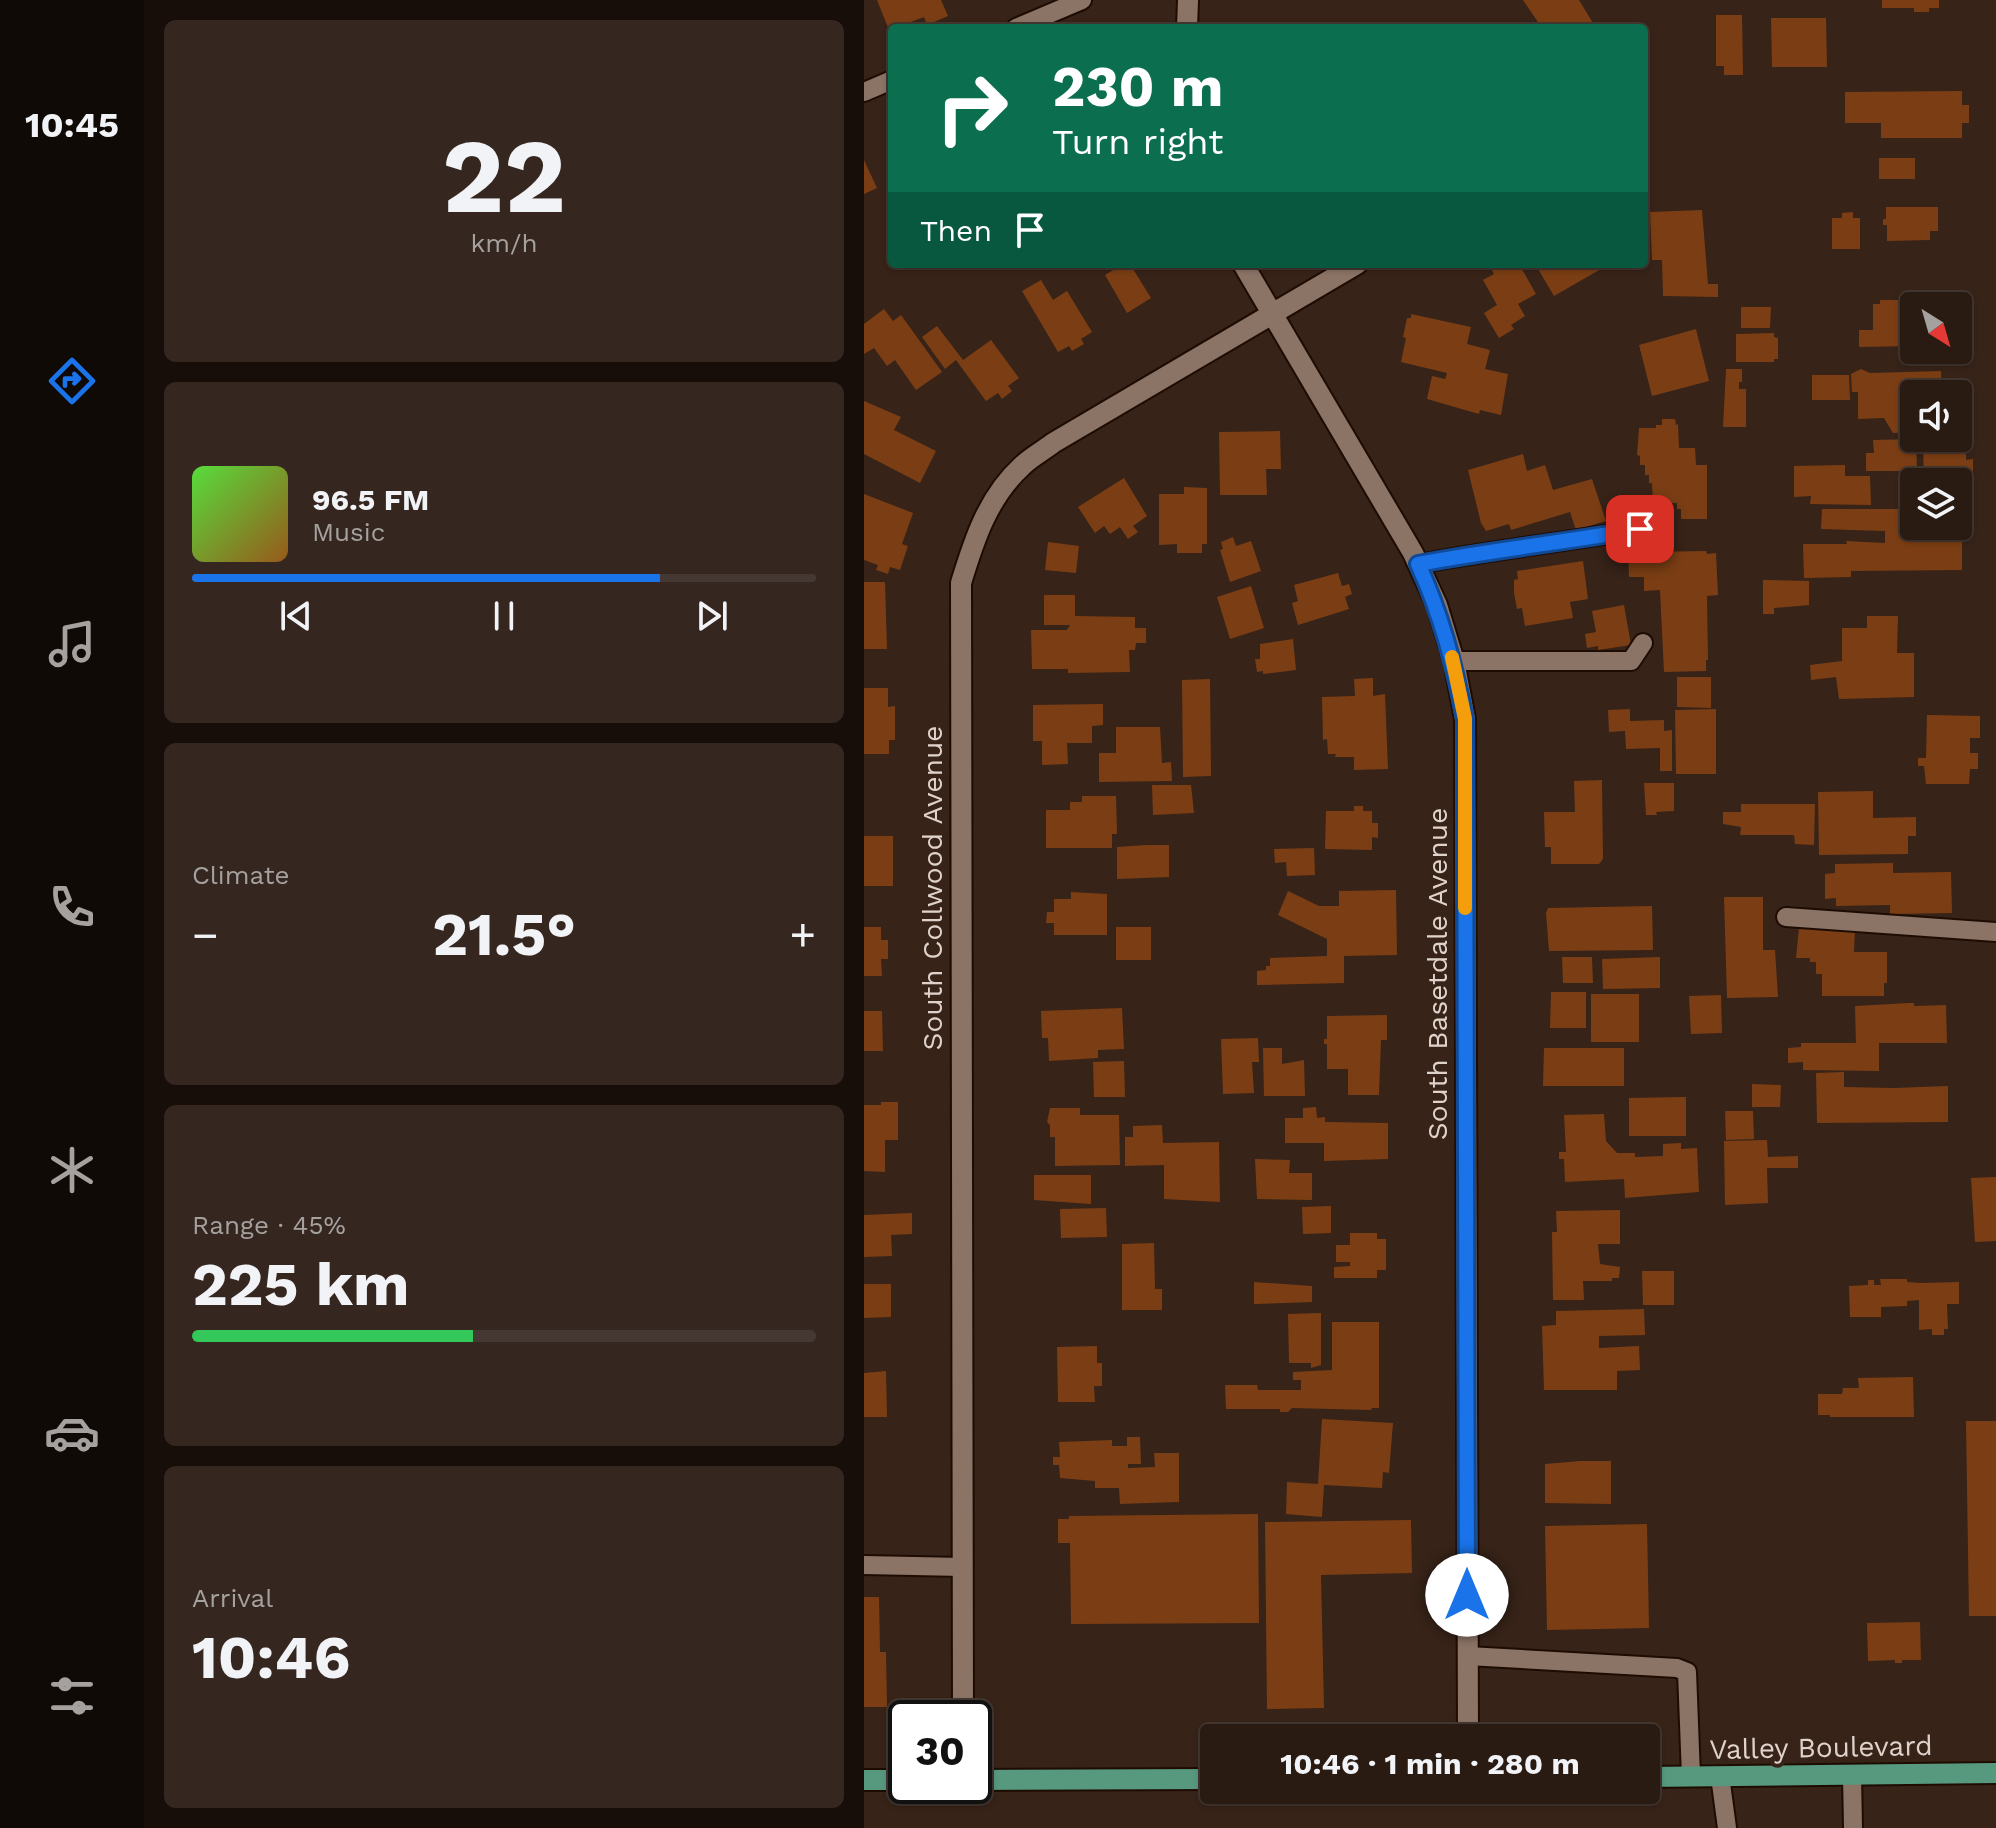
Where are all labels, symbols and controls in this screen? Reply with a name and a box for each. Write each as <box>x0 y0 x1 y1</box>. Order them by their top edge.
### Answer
text: 230 m <box>1052 54 1223 120</box>
icon: right <box>920 56 1024 160</box>
text: 10:45 <box>25 104 119 146</box>
text: 22 <box>442 115 566 237</box>
text: Turn right <box>1052 121 1223 163</box>
icon: arrive <box>1008 208 1052 252</box>
text: Then <box>920 213 992 248</box>
text: km/h <box>471 228 537 258</box>
north arrow <box>1900 292 1972 364</box>
map controls <box>1900 292 1972 540</box>
icon: directions <box>44 353 100 409</box>
button: sound <box>1900 380 1972 452</box>
button: layers <box>1900 468 1972 540</box>
text: 96.5 FM <box>312 482 429 517</box>
pin <box>1606 495 1674 563</box>
icon: arrive <box>1618 507 1662 551</box>
text: Music <box>312 517 385 547</box>
icon: previous <box>274 594 318 638</box>
icon: pause <box>482 594 526 638</box>
icon: next <box>690 594 734 638</box>
icon: music <box>44 616 100 672</box>
street label: South Collwood Avenue <box>916 726 949 1050</box>
street label: South Basetdale Avenue <box>1421 808 1454 1140</box>
text: Climate <box>192 860 290 890</box>
icon: phone <box>44 879 100 935</box>
text: 21.5° <box>432 899 576 970</box>
text: − <box>192 909 219 961</box>
text: + <box>789 909 816 961</box>
icon: climate <box>44 1142 100 1198</box>
text: Range · 45% <box>192 1210 346 1240</box>
text: 225 km <box>192 1249 409 1320</box>
icon: car <box>44 1405 100 1461</box>
position arrow <box>1425 1553 1509 1637</box>
text: Arrival <box>192 1583 273 1613</box>
text: 10:46 <box>192 1622 350 1693</box>
icon: filters <box>44 1668 100 1724</box>
speed limit sign: 30 <box>888 1700 992 1804</box>
street label: Valley Boulevard <box>1709 1729 1933 1766</box>
text: 10:46 · 1 min · 280 m <box>1280 1746 1580 1781</box>

